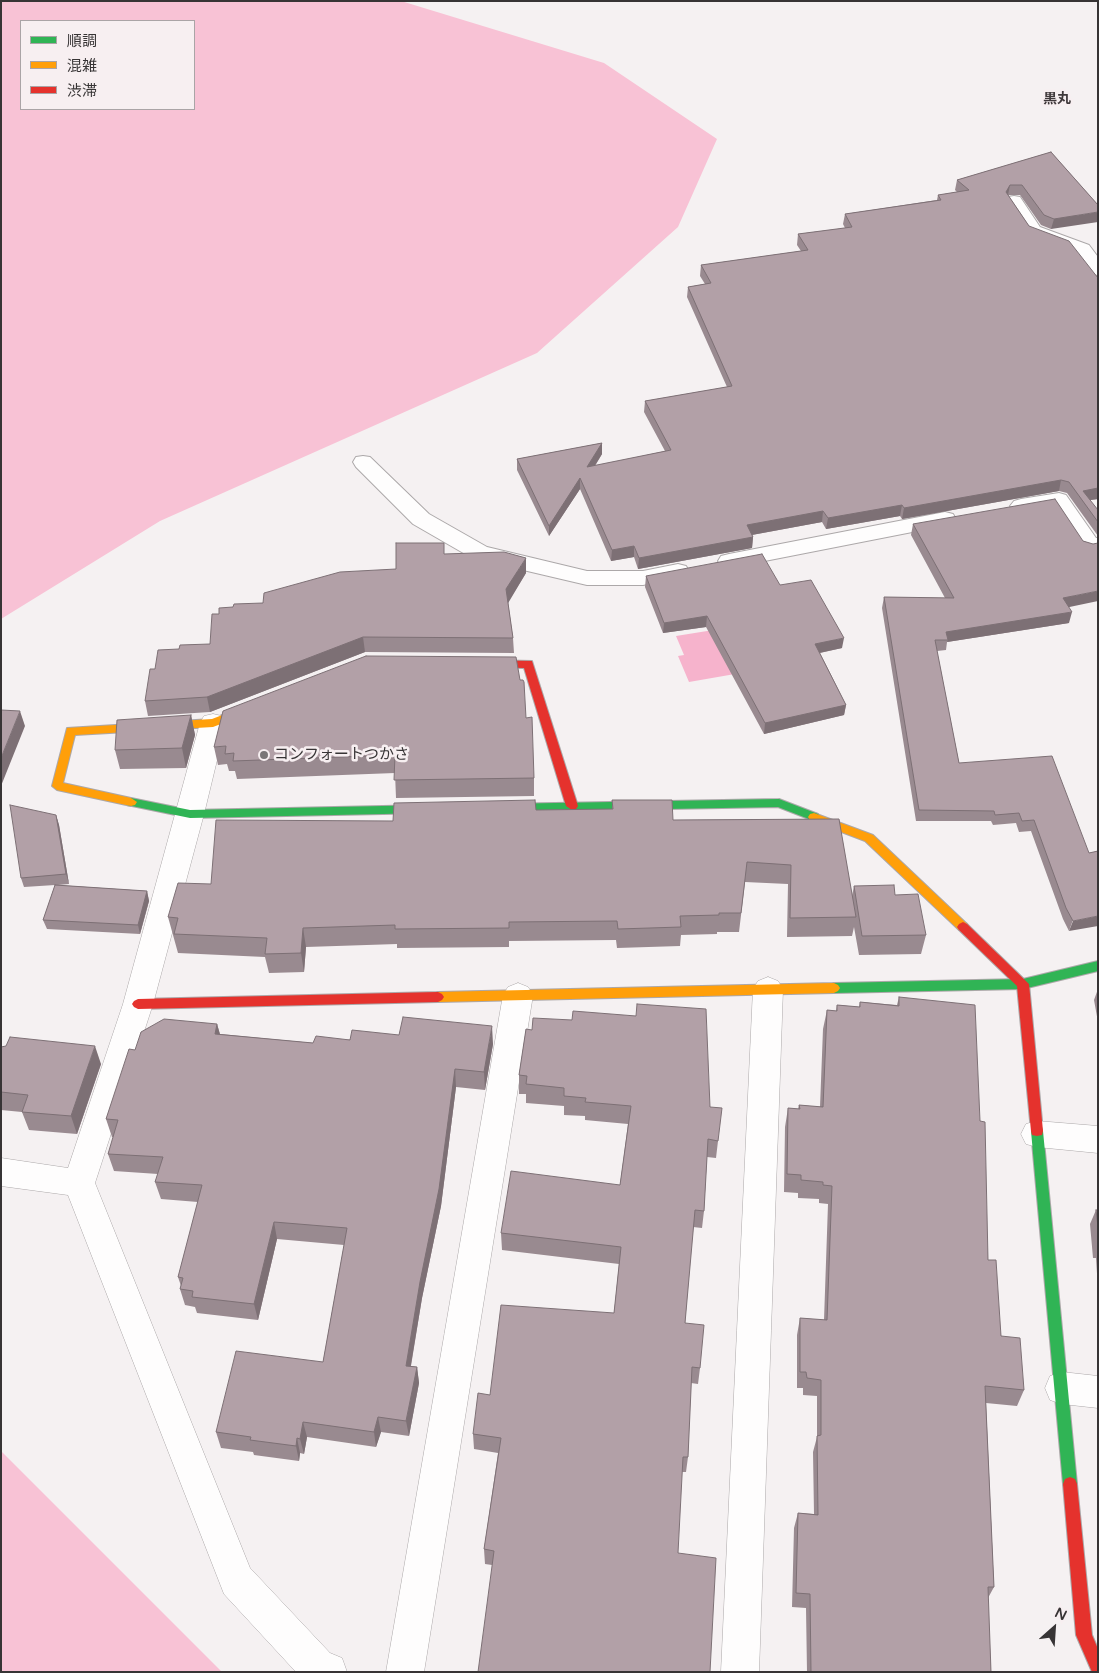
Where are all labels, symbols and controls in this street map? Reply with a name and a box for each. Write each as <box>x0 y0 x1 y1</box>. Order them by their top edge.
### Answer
legend <box>20 20 195 110</box>
text: 順調 <box>67 32 97 50</box>
text: 混雑 <box>67 57 97 75</box>
text: 渋滞 <box>67 82 97 100</box>
district label: 黒丸 <box>1043 91 1071 107</box>
place label: コンフォートつかさ <box>274 746 409 764</box>
marker: コンフォートつかさ <box>258 749 270 761</box>
north arrow <box>1029 1603 1079 1653</box>
text: N <box>1052 1604 1070 1624</box>

